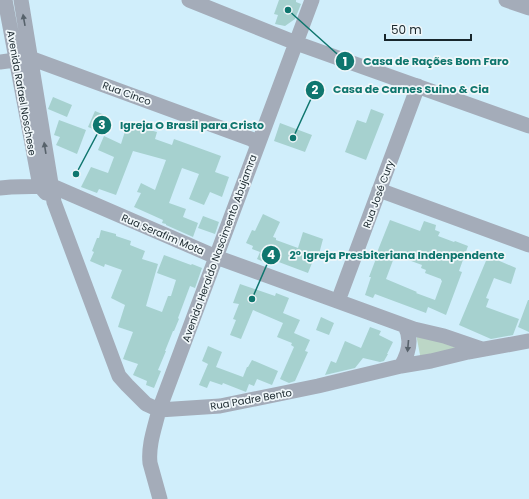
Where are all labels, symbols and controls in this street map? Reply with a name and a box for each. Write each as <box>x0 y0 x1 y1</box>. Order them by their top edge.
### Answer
one-way arrow <box>21 13 27 26</box>
scale bar <box>385 16 471 42</box>
text: 50 m <box>391 21 422 38</box>
street label: Avenida Rafael Noschese <box>3 29 40 157</box>
callout: Casa de Rações Bom Faro <box>335 50 517 73</box>
text: 1 <box>343 53 347 70</box>
text: Casa de Rações Bom Faro <box>363 53 509 69</box>
street label: Rua Cinco <box>100 78 153 109</box>
callout: Casa de Carnes Suino & Cia <box>305 78 497 101</box>
text: 2 <box>312 81 319 98</box>
text: Casa de Carnes Suino & Cia <box>333 81 489 97</box>
callout: Igreja O Brasil para Cristo <box>92 114 272 137</box>
text: 3 <box>98 116 106 133</box>
text: Igreja O Brasil para Cristo <box>120 117 264 133</box>
one-way arrow <box>42 142 48 154</box>
street label: Avenida Heraldo Nascimento Abujamra <box>178 152 260 344</box>
street label: Rua José Cury <box>359 158 398 230</box>
street label: Rua Serafim Mota <box>119 210 207 259</box>
callout: 2° Igreja Presbiteriana Indenpendente <box>261 243 512 266</box>
text: 4 <box>267 246 275 263</box>
text: 2° Igreja Presbiteriana Indenpendente <box>290 247 505 263</box>
one-way arrow <box>405 340 412 352</box>
street label: Rua Padre Bento <box>209 385 293 414</box>

